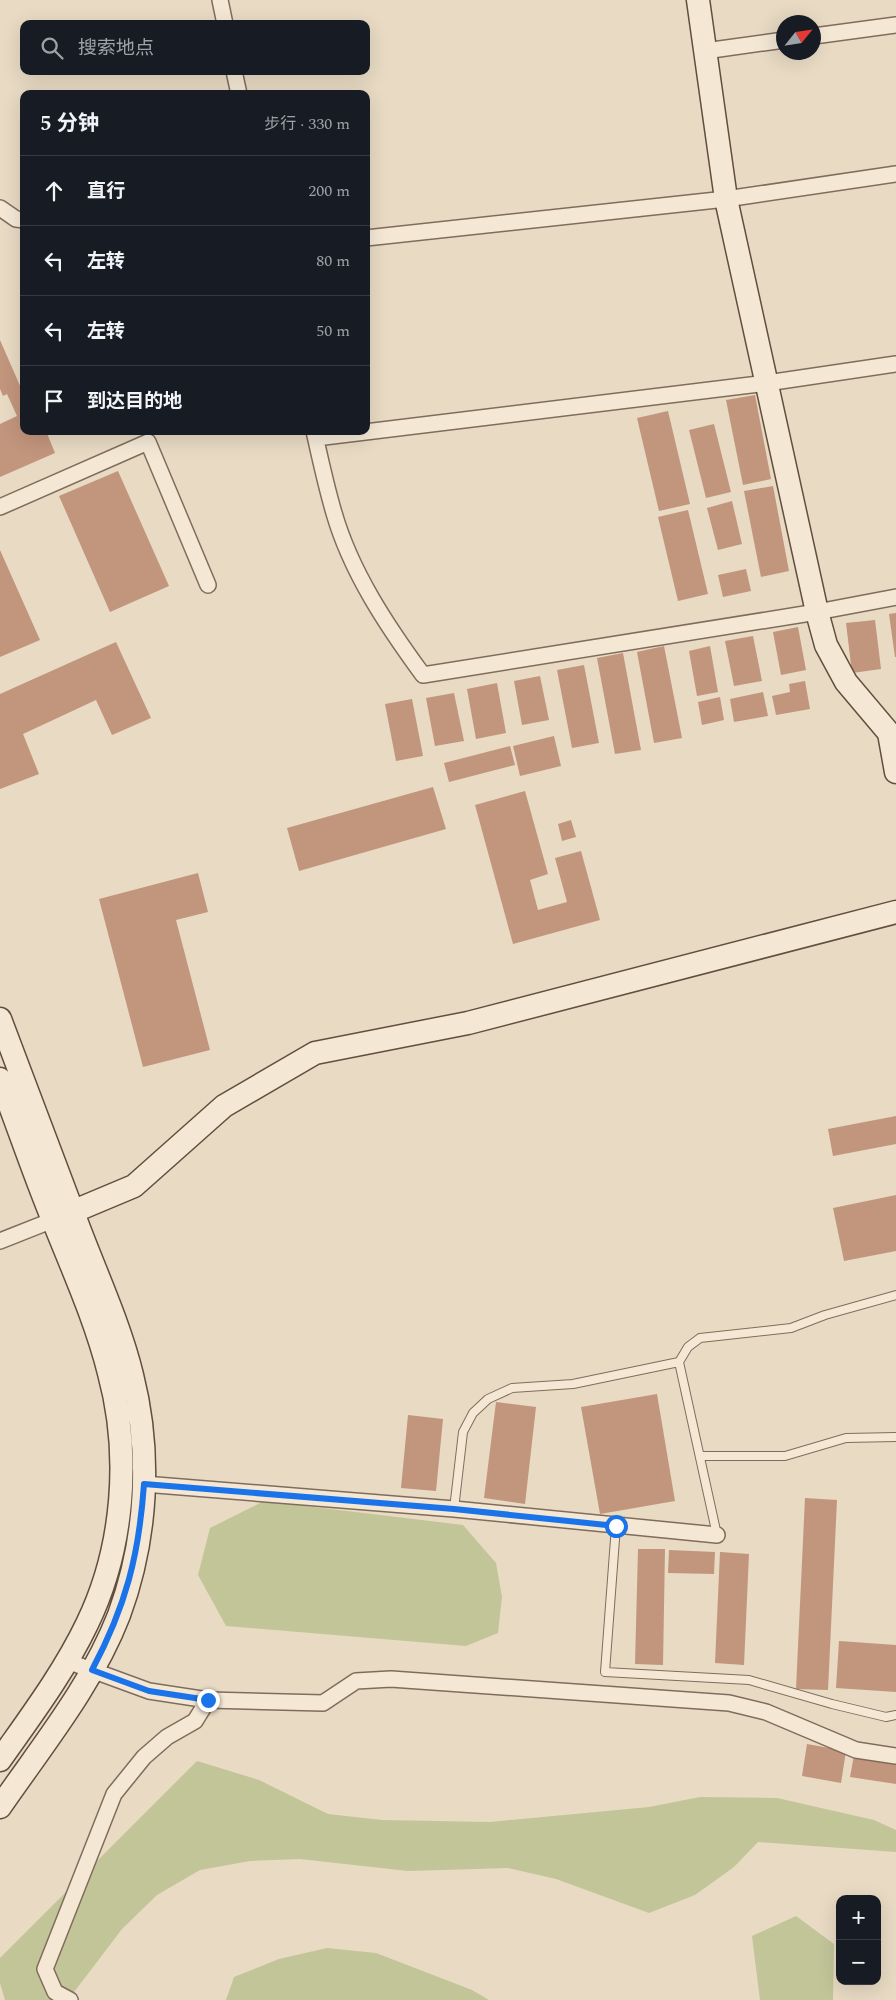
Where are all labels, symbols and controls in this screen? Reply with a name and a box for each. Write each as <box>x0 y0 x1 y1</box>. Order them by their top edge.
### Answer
north arrow <box>776 15 821 60</box>
search box <box>20 20 370 75</box>
icon: search <box>38 34 66 62</box>
text: 搜索地点 <box>78 34 154 63</box>
text: 5 分钟 <box>40 108 99 140</box>
text: 步行 · 330 m <box>264 112 350 136</box>
icon: ahead <box>40 177 68 205</box>
text: 直行 <box>87 177 125 206</box>
text: 200 m <box>308 179 350 203</box>
icon: left <box>40 247 68 275</box>
text: 左转 <box>87 247 125 276</box>
text: 80 m <box>316 249 350 273</box>
icon: left <box>40 317 68 345</box>
text: 左转 <box>87 317 125 346</box>
text: 50 m <box>316 319 350 343</box>
icon: arrive <box>40 387 68 415</box>
text: 到达目的地 <box>87 387 182 416</box>
route start <box>605 1515 628 1538</box>
route end <box>197 1689 220 1712</box>
map controls <box>836 1895 881 1985</box>
button: + <box>836 1895 881 1940</box>
button: − <box>836 1940 881 1985</box>

